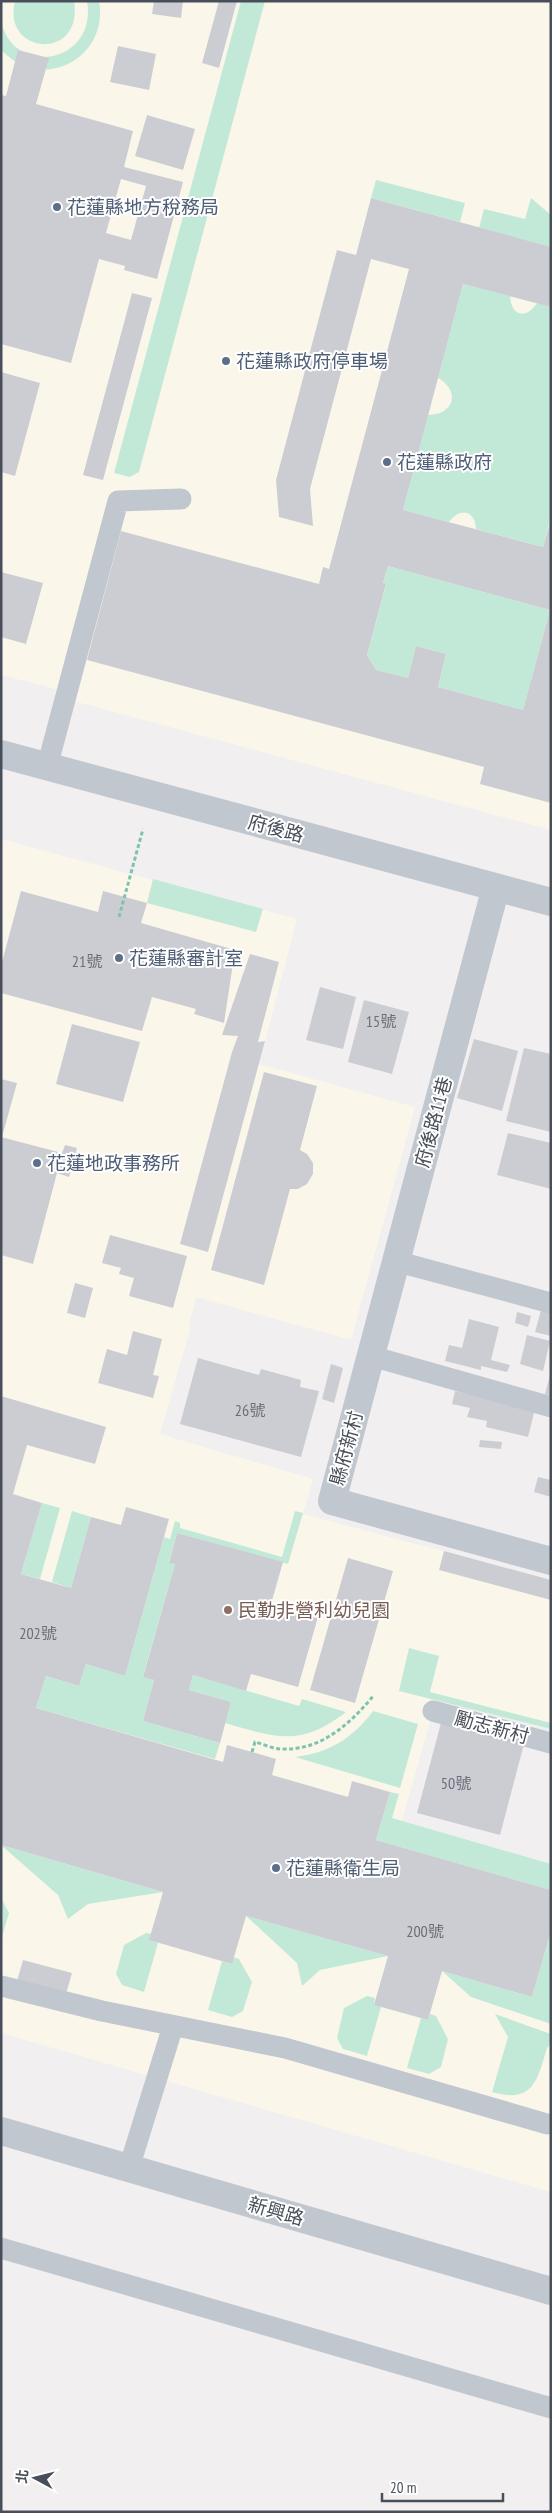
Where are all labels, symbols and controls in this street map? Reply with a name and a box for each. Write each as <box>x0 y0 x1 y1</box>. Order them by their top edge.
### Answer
place label: 花蓮縣地方稅務局 <box>67 195 219 219</box>
marker: 花蓮縣地方稅務局 <box>51 201 63 213</box>
place label: 花蓮縣政府停車場 <box>236 349 388 373</box>
marker: 花蓮縣政府停車場 <box>220 355 232 367</box>
place label: 花蓮縣政府 <box>397 450 492 474</box>
marker: 花蓮縣政府 <box>381 456 393 468</box>
street label: 府後路 <box>245 809 307 847</box>
place label: 花蓮縣審計室 <box>129 946 243 970</box>
house number: 21號 <box>72 951 102 971</box>
marker: 花蓮縣審計室 <box>113 952 125 964</box>
house number: 15號 <box>366 1011 396 1031</box>
street label: 府後路11巷 <box>409 1074 457 1170</box>
place label: 花蓮地政事務所 <box>47 1151 180 1175</box>
marker: 花蓮地政事務所 <box>31 1157 43 1169</box>
house number: 26號 <box>235 1400 265 1420</box>
street label: 縣府新村 <box>325 1408 367 1488</box>
place label: 民勤非營利幼兒園 <box>238 1598 390 1622</box>
marker: 民勤非營利幼兒園 <box>222 1604 234 1616</box>
house number: 202號 <box>19 1623 57 1643</box>
street label: 勵志新村 <box>452 1706 532 1748</box>
house number: 50號 <box>441 1773 471 1793</box>
place label: 花蓮縣衛生局 <box>286 1856 400 1880</box>
marker: 花蓮縣衛生局 <box>270 1862 282 1874</box>
house number: 200號 <box>406 1921 444 1941</box>
street label: 新興路 <box>245 2192 307 2230</box>
north arrow <box>10 2453 60 2503</box>
text: 北 <box>12 2468 32 2484</box>
scale bar <box>382 2470 503 2502</box>
text: 20 m <box>390 2478 416 2497</box>

